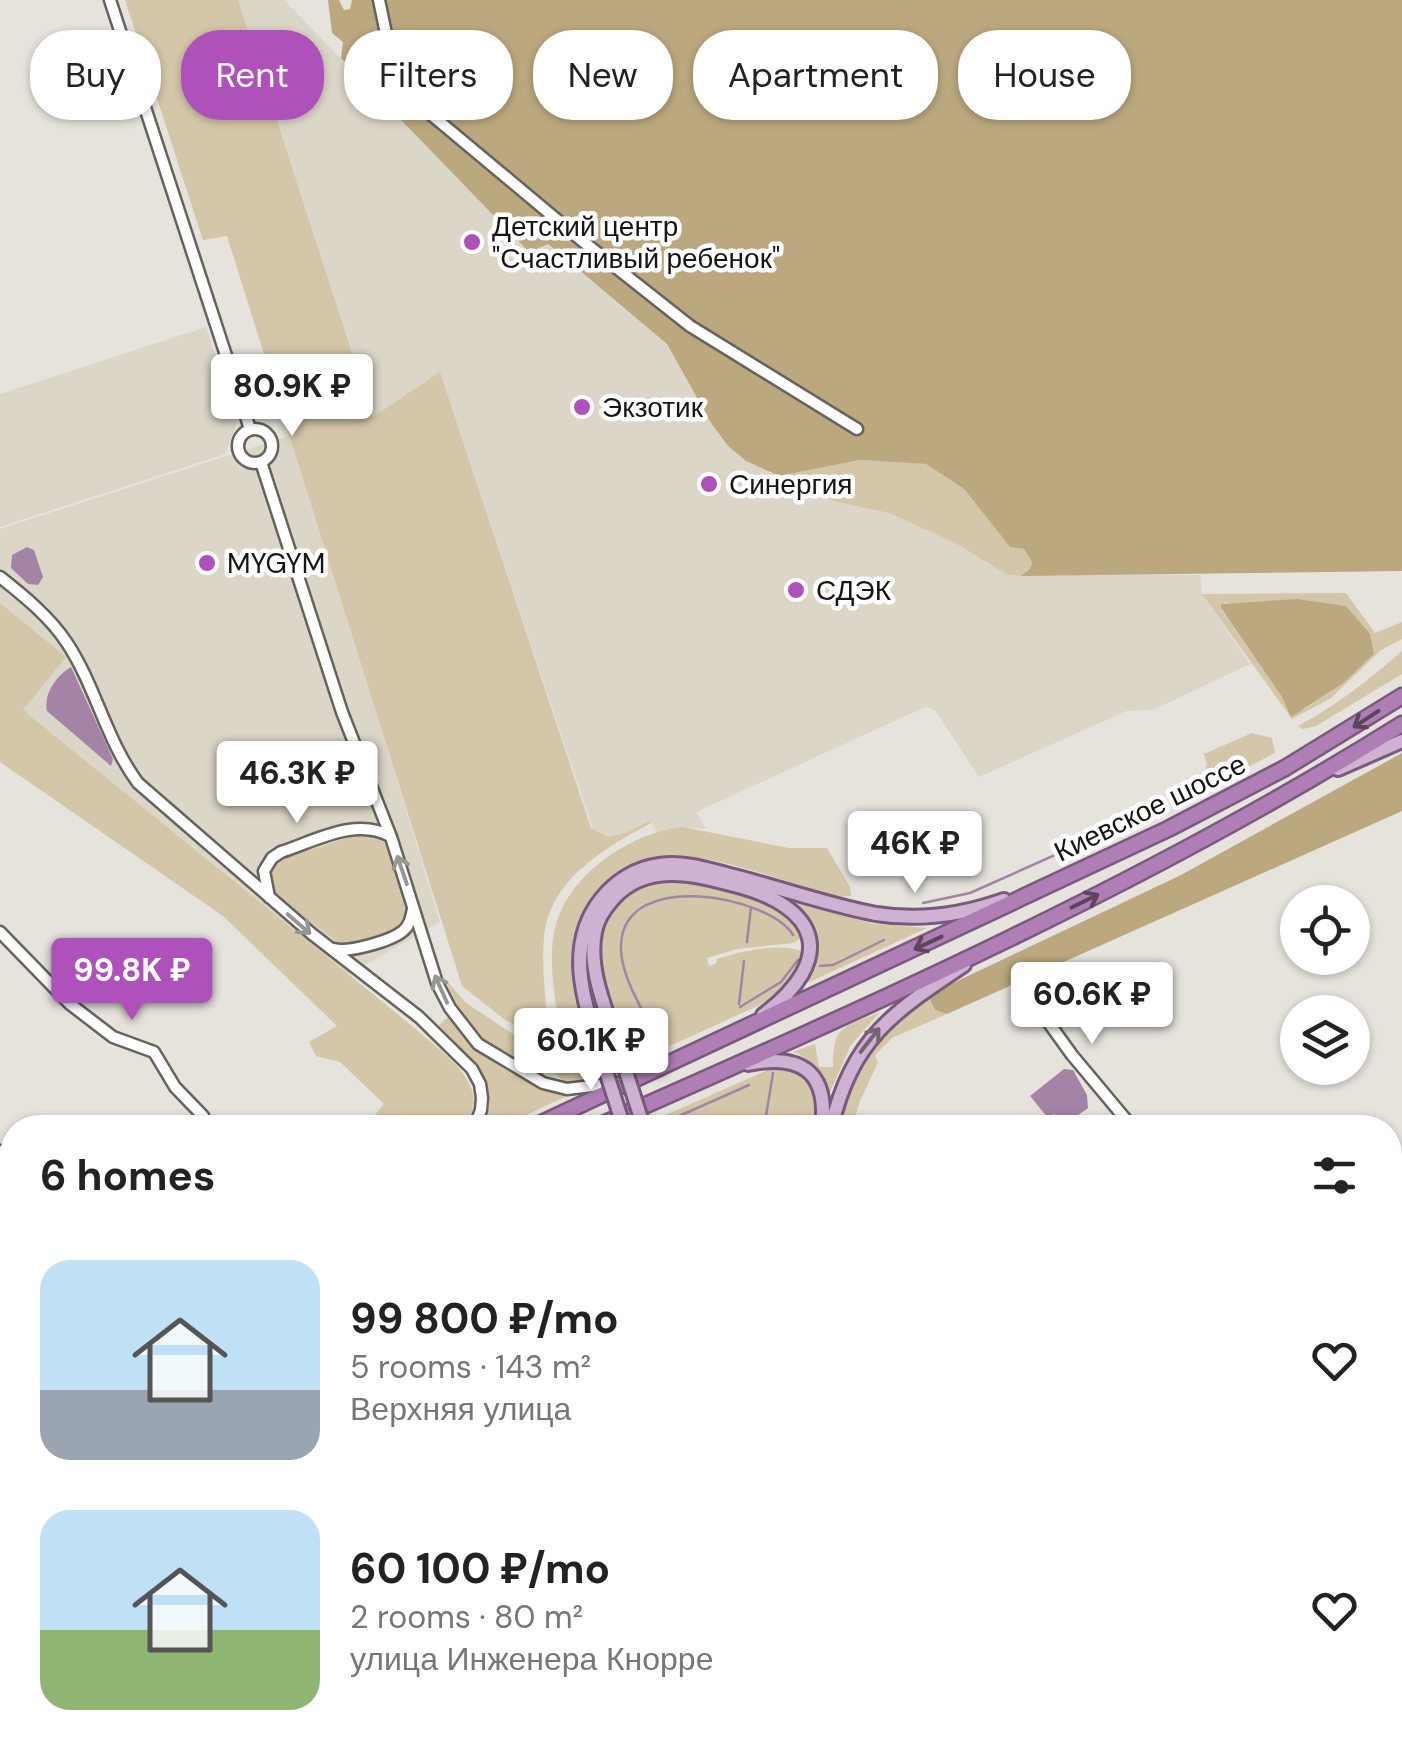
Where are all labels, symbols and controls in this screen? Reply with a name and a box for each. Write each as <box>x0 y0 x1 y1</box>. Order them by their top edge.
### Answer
chip: Buy <box>30 30 161 120</box>
chip: Rent <box>181 30 324 120</box>
chip: Filters <box>344 30 513 120</box>
chip: New <box>533 30 673 120</box>
chip: Apartment <box>693 30 938 120</box>
chip: House <box>958 30 1131 120</box>
place label: Детский центр "Счастливый ребенок" <box>492 208 780 277</box>
marker: Детский центр "Счастливый ребенок" <box>461 231 483 253</box>
pin: 80.9K ₽ <box>200 354 384 439</box>
text: 80.9K ₽ <box>233 365 351 407</box>
place label: Экзотик <box>602 389 704 426</box>
marker: Экзотик <box>571 396 593 418</box>
place label: Синергия <box>729 466 852 503</box>
marker: Синергия <box>698 473 720 495</box>
place label: MYGYM <box>227 545 325 582</box>
marker: MYGYM <box>196 552 218 574</box>
place label: СДЭК <box>816 572 892 609</box>
marker: СДЭК <box>785 579 807 601</box>
one-way arrow <box>1352 709 1380 730</box>
pin: 46.3K ₽ <box>205 741 389 826</box>
street label: Киевское шоссе <box>1048 746 1252 870</box>
text: 46.3K ₽ <box>239 752 355 794</box>
pin: 46K ₽ <box>845 811 985 896</box>
text: 46K ₽ <box>870 822 960 864</box>
one-way arrow <box>392 855 410 886</box>
map controls <box>1280 885 1370 1085</box>
button: locate <box>1280 885 1370 975</box>
one-way arrow <box>1070 890 1100 909</box>
one-way arrow <box>286 912 312 934</box>
one-way arrow <box>914 934 944 953</box>
pin: 99.8K ₽ <box>40 938 224 1023</box>
text: 99.8K ₽ <box>73 949 191 991</box>
pin: 60.6K ₽ <box>1000 962 1184 1047</box>
text: 60.6K ₽ <box>1033 973 1151 1015</box>
one-way arrow <box>431 974 449 1005</box>
button: layers <box>1280 995 1370 1085</box>
pin: 60.1K ₽ <box>499 1008 683 1093</box>
text: 60.1K ₽ <box>536 1019 646 1061</box>
one-way arrow <box>859 1027 881 1053</box>
text: 6 homes <box>40 1148 215 1203</box>
icon: filters <box>1307 1148 1362 1203</box>
text: 99 800 ₽/mo <box>350 1291 619 1346</box>
icon: home <box>120 1300 240 1420</box>
icon: heart <box>1307 1333 1362 1388</box>
text: 5 rooms · 143 m² <box>350 1346 591 1388</box>
text: Верхняя улица <box>350 1388 571 1430</box>
text: 60 100 ₽/mo <box>350 1541 610 1596</box>
icon: home <box>120 1550 240 1670</box>
icon: heart <box>1307 1583 1362 1638</box>
text: 2 rooms · 80 m² <box>350 1596 583 1638</box>
text: улица Инженера Кнорре <box>350 1638 713 1680</box>

